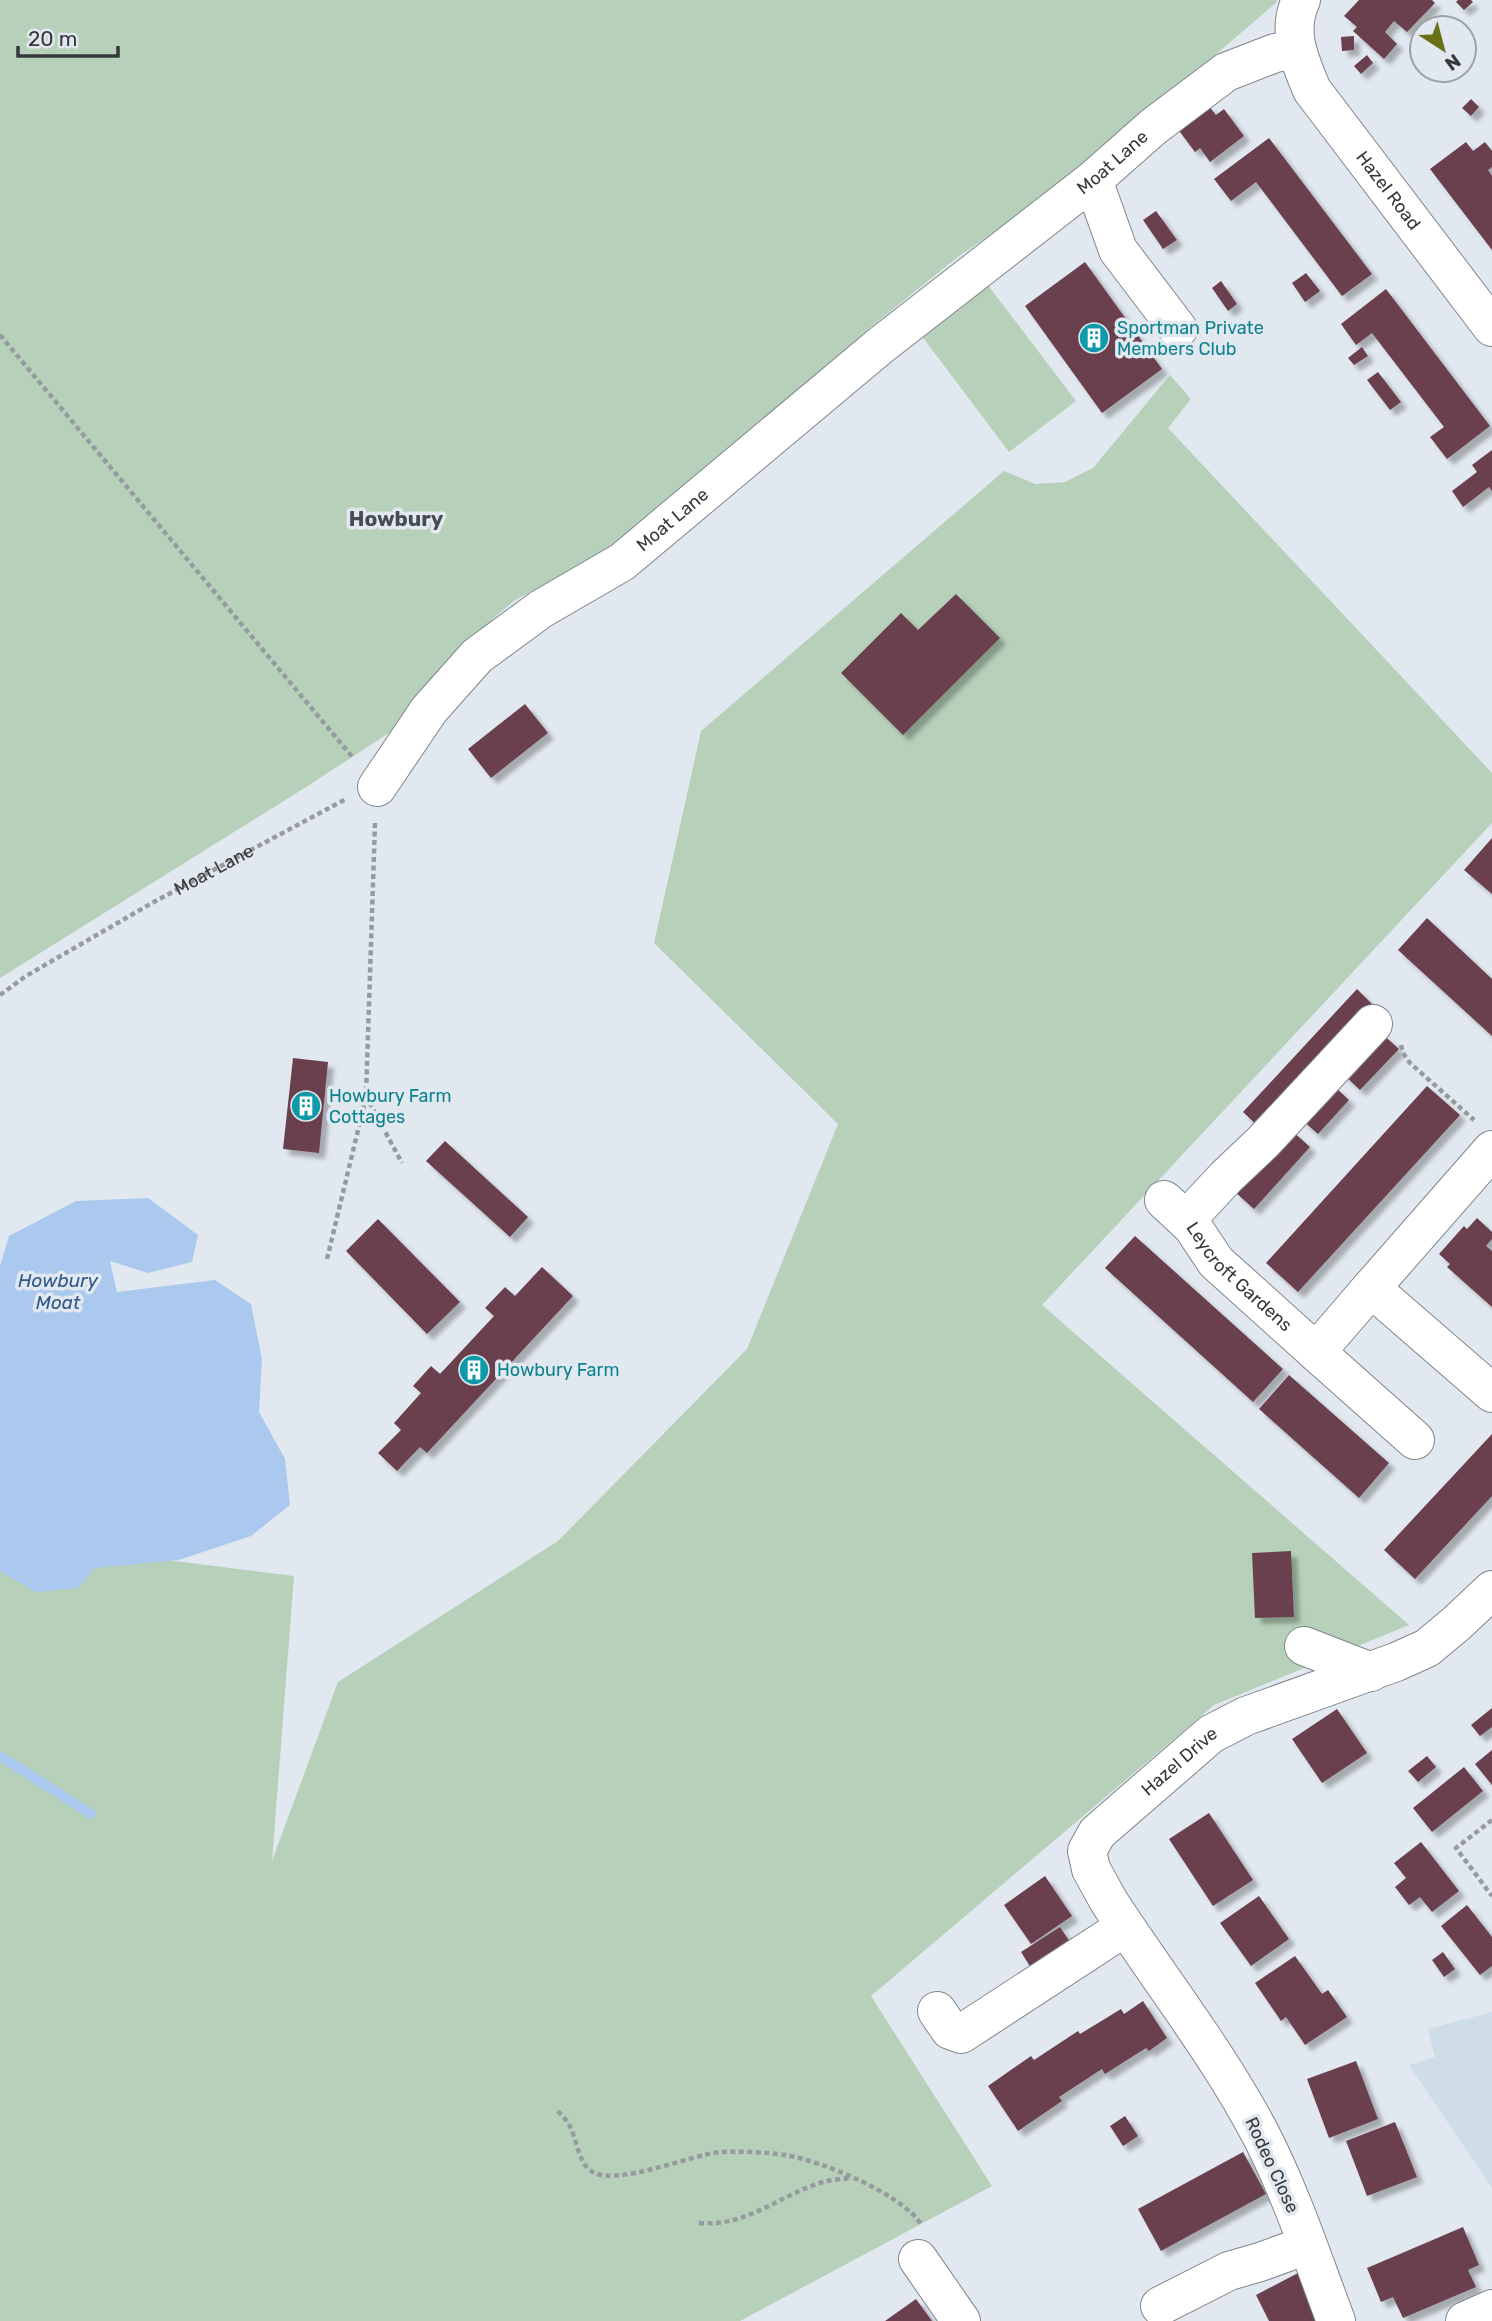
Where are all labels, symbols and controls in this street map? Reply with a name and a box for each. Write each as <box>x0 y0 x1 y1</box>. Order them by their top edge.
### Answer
scale bar <box>18 14 117 58</box>
north arrow <box>1408 14 1478 84</box>
text: 20 m <box>28 26 77 51</box>
text: N <box>1440 49 1465 76</box>
street label: Moat Lane <box>1073 126 1153 199</box>
street label: Hazel Road <box>1351 147 1425 234</box>
place label: Sportman Private Members Club <box>1117 317 1264 360</box>
building icon: Sportman Private Members Club <box>1077 321 1111 355</box>
street label: Moat Lane <box>632 483 713 556</box>
district label: Howbury <box>349 506 444 531</box>
street label: Moat Lane <box>170 840 257 900</box>
place label: Howbury Farm Cottages <box>329 1085 451 1128</box>
building icon: Howbury Farm Cottages <box>289 1089 323 1123</box>
street label: Leycroft Gardens <box>1182 1218 1297 1336</box>
water label: Howbury Moat <box>18 1269 98 1314</box>
building icon: Howbury Farm <box>457 1353 491 1387</box>
place label: Howbury Farm <box>497 1359 619 1381</box>
street label: Hazel Drive <box>1137 1722 1221 1800</box>
street label: Rodeo Close <box>1240 2113 1304 2217</box>

